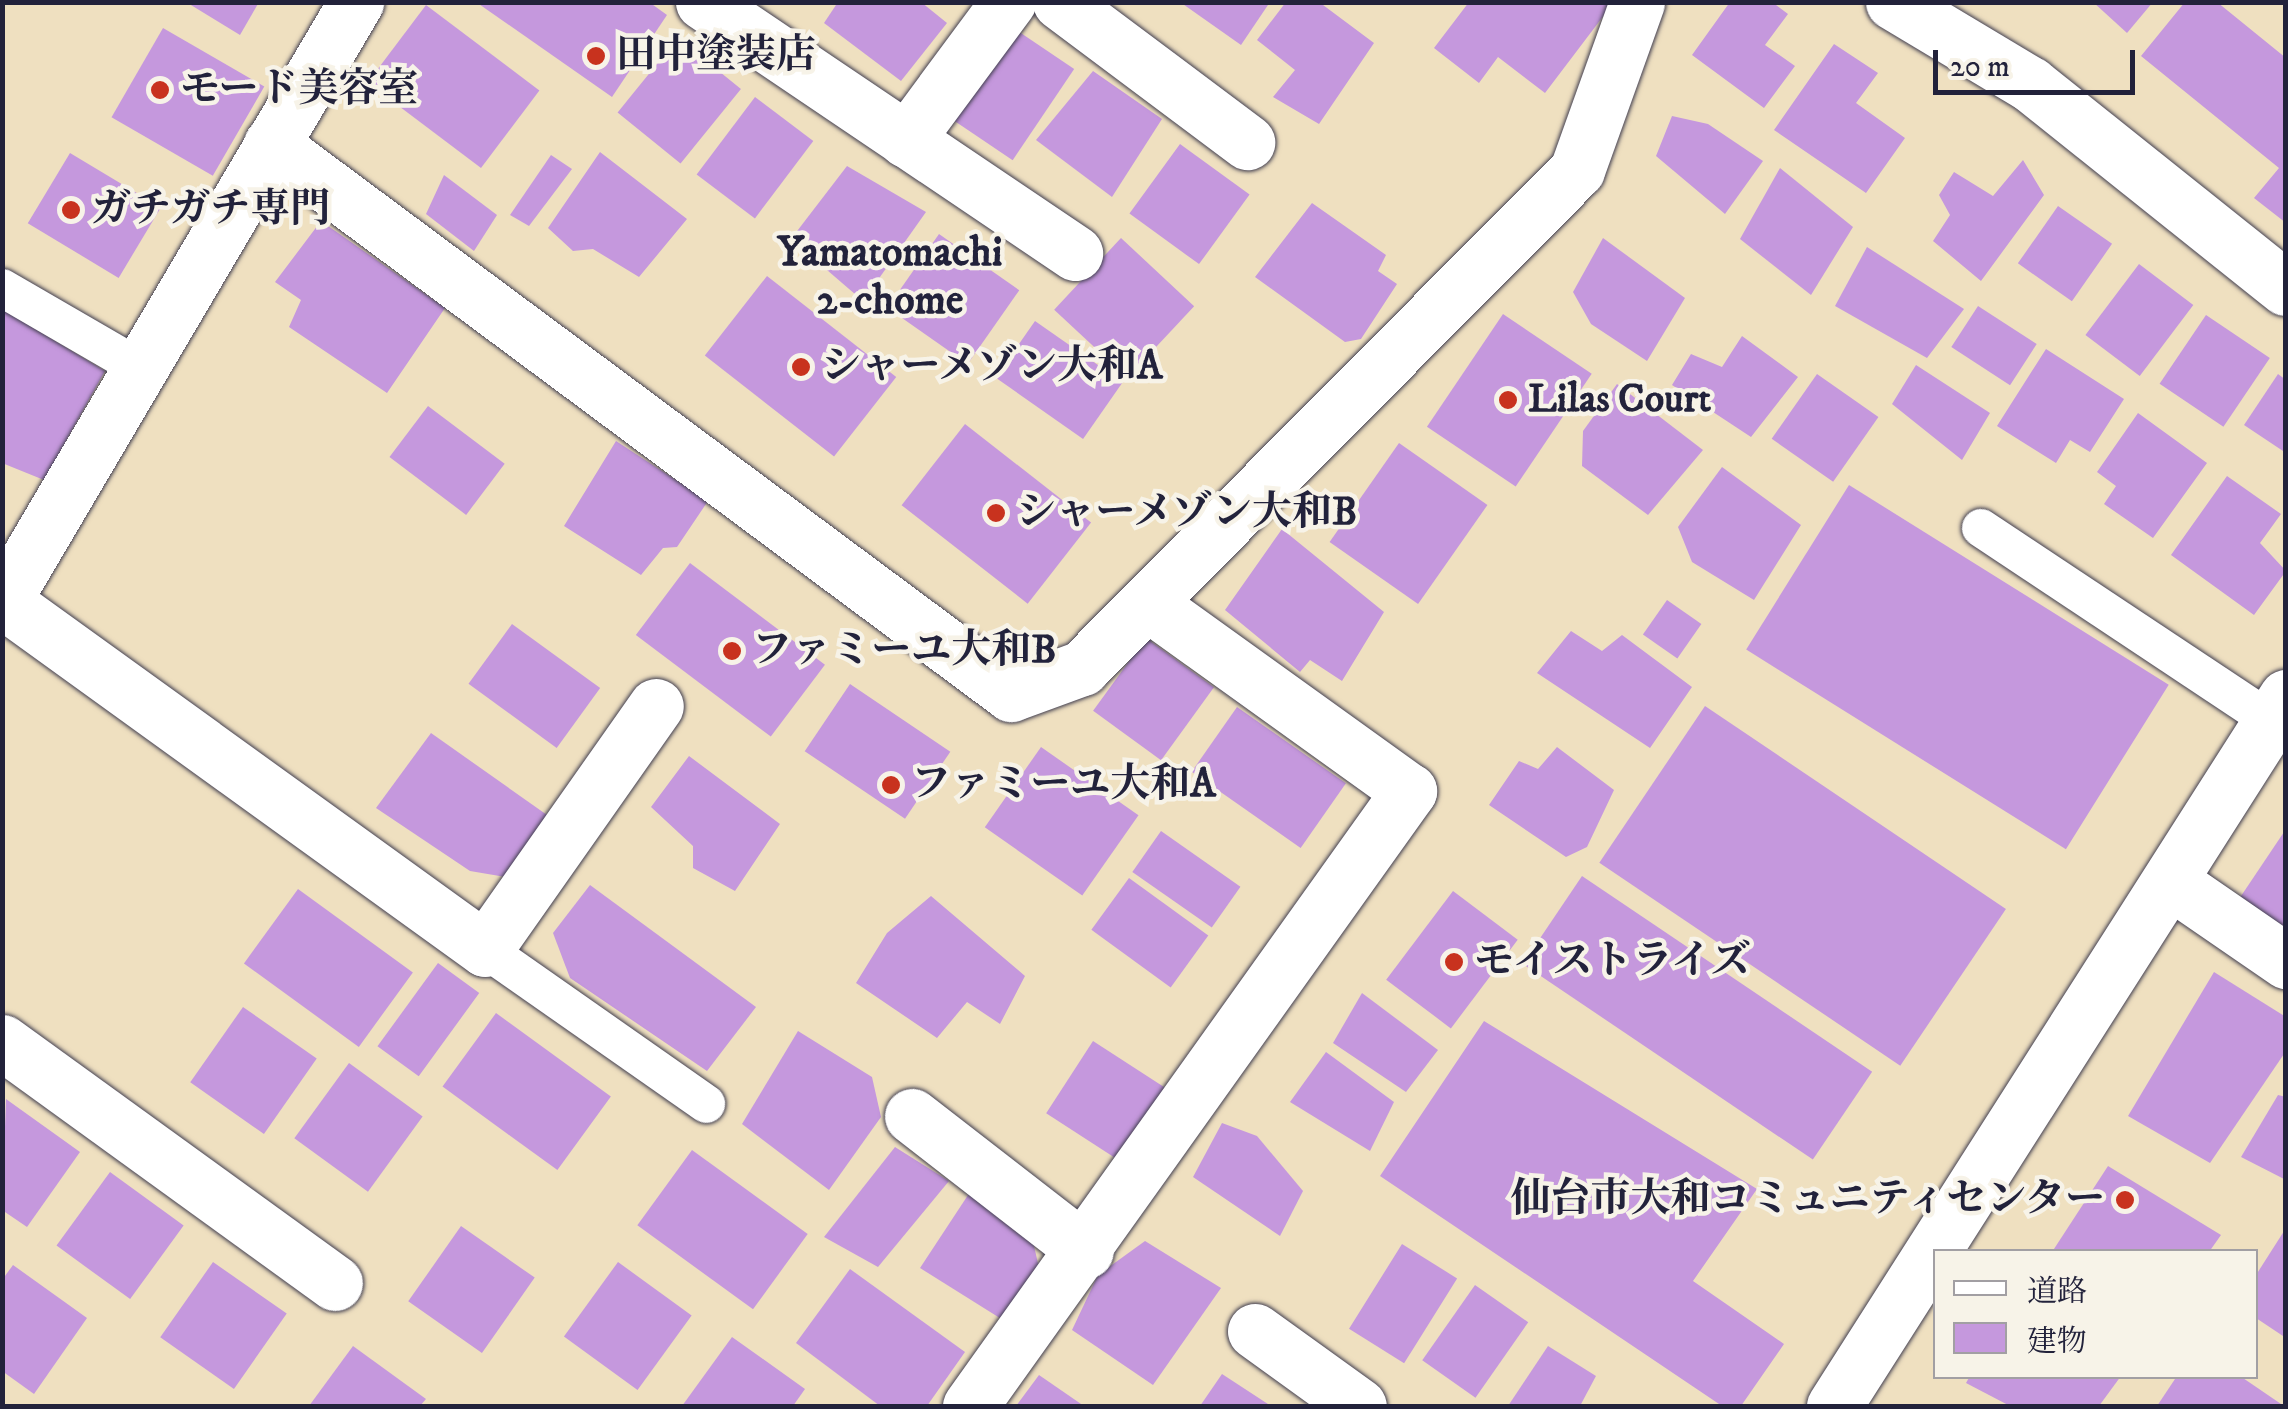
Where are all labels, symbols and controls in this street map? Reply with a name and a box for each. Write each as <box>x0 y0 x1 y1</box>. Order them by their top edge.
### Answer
scale bar <box>1938 30 2140 92</box>
place label: 田中塗装店 <box>616 32 816 80</box>
marker: 田中塗装店 <box>585 45 607 67</box>
text: 20 m <box>1950 49 2010 86</box>
place label: モード美容室 <box>180 66 418 114</box>
marker: モード美容室 <box>149 79 171 101</box>
place label: ガチガチ専門 <box>91 186 331 234</box>
marker: ガチガチ専門 <box>60 199 82 221</box>
district label: Yamatomachi 2-chome <box>777 228 1003 326</box>
place label: シャーメゾン大和A <box>821 343 1166 391</box>
marker: シャーメゾン大和A <box>790 356 812 378</box>
place label: Lilas Court <box>1528 376 1711 424</box>
marker: Lilas Court <box>1497 389 1519 411</box>
place label: シャーメゾン大和B <box>1016 489 1361 537</box>
marker: シャーメゾン大和B <box>985 502 1007 524</box>
place label: ファミーユ大和B <box>752 627 1057 675</box>
marker: ファミーユ大和B <box>721 640 743 662</box>
place label: ファミーユ大和A <box>911 761 1216 809</box>
marker: ファミーユ大和A <box>880 774 902 796</box>
place label: モイストライズ <box>1474 938 1754 986</box>
marker: モイストライズ <box>1443 951 1465 973</box>
place label: 仙台市大和コミュニティセンター <box>1505 1176 2105 1224</box>
marker: 仙台市大和コミュニティセンター <box>2114 1189 2136 1211</box>
legend <box>1933 1249 2258 1379</box>
text: 道路 <box>2027 1274 2087 1311</box>
text: 建物 <box>2027 1324 2087 1361</box>

